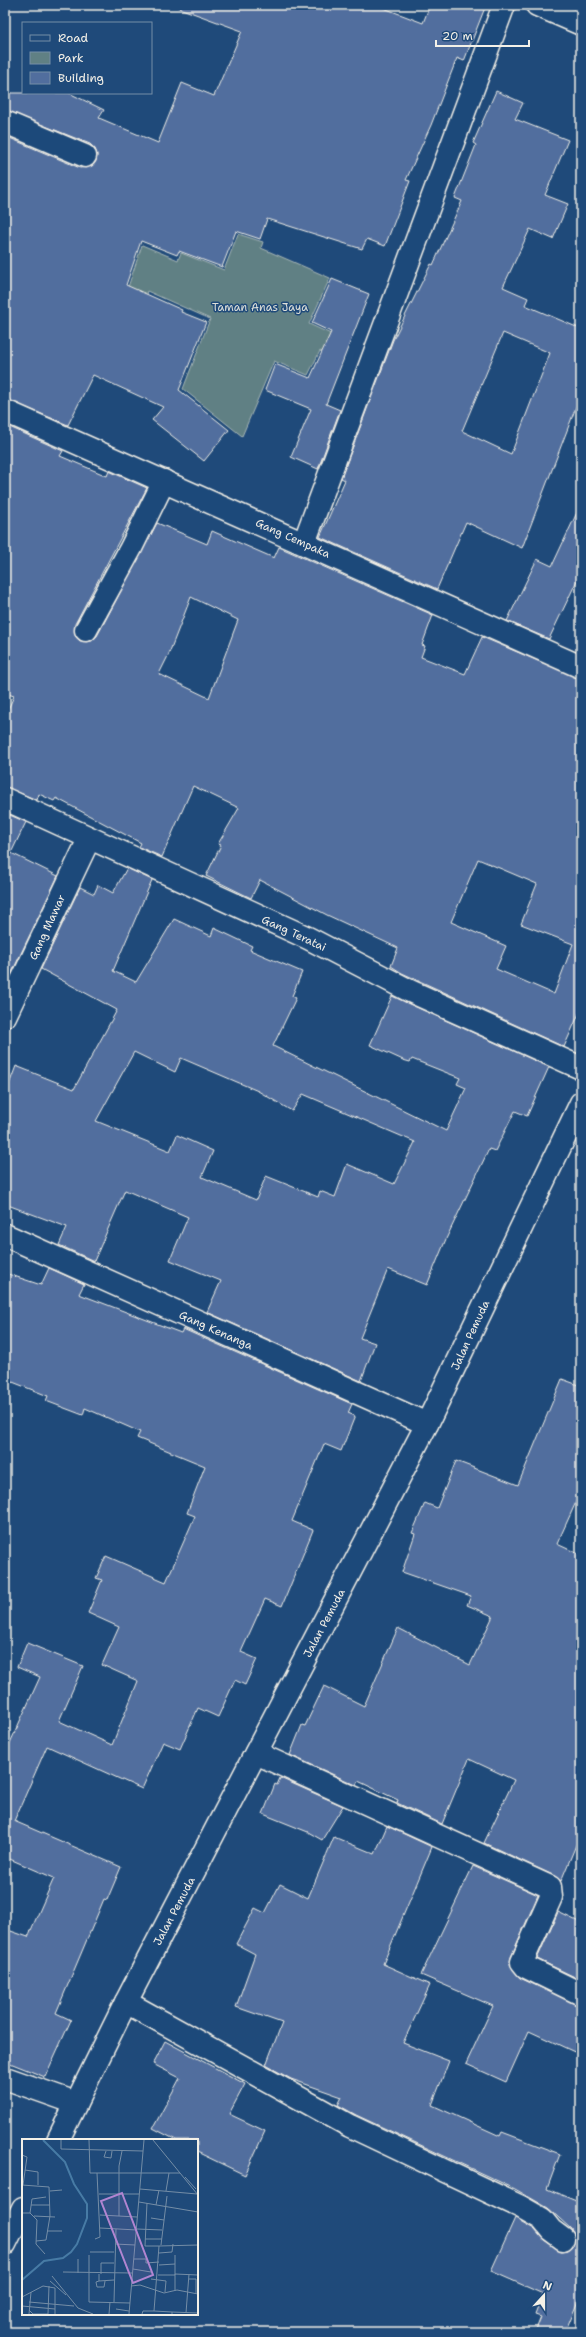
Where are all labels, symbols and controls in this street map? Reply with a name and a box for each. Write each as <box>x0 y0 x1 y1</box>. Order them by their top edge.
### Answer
legend <box>22 22 152 94</box>
scale bar <box>436 22 529 48</box>
text: 20 m <box>442 28 473 44</box>
text: Road <box>58 30 89 46</box>
text: Park <box>58 50 84 66</box>
text: Building <box>58 70 104 86</box>
park label: Taman Anas Jaya <box>212 300 308 315</box>
street label: Gang Cempaka <box>253 515 333 562</box>
street label: Gang Mawar <box>26 892 69 962</box>
street label: Gang Teratai <box>259 912 328 955</box>
street label: Jalan Pemuda <box>448 1298 493 1373</box>
street label: Gang Kenanga <box>177 1308 255 1353</box>
street label: Jalan Pemuda <box>300 1586 349 1660</box>
street label: Jalan Pemuda <box>150 1874 199 1948</box>
inset map <box>22 2139 198 2315</box>
north arrow <box>524 2275 564 2315</box>
text: N <box>541 2278 554 2295</box>

